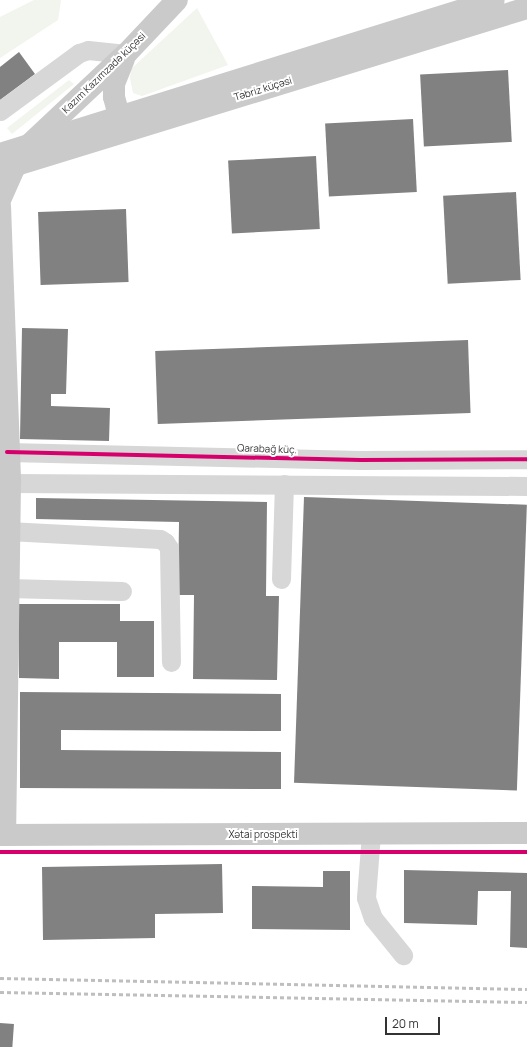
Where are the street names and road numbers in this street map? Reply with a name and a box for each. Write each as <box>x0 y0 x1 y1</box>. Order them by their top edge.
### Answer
street label: Kazım Kazımzadə küçəsi <box>60 30 148 116</box>
street label: Təbriz küçəsi <box>233 75 293 103</box>
street label: Qarabağ küç. <box>237 442 297 456</box>
street label: Xətai prospekti <box>228 829 298 841</box>

